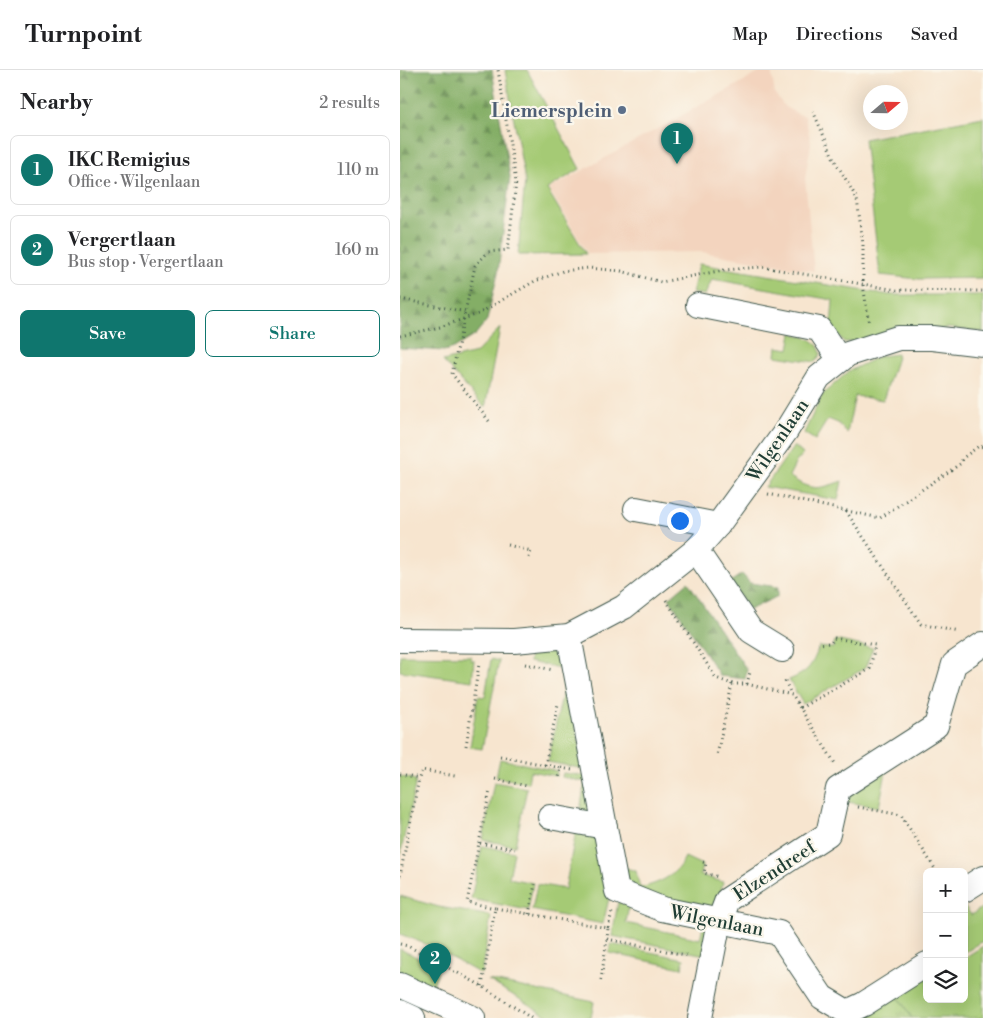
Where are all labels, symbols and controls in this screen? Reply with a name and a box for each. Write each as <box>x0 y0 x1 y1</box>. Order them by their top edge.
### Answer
text: Turnpoint <box>25 20 142 50</box>
text: Map <box>732 23 768 46</box>
text: Directions <box>796 23 883 46</box>
text: Saved <box>911 23 958 46</box>
north arrow <box>863 85 908 130</box>
text: Nearby <box>20 90 93 116</box>
text: 2 results <box>319 93 380 113</box>
place label: Liemersplein <box>491 99 612 123</box>
marker: Liemersplein <box>616 104 628 116</box>
pin: 1 <box>661 123 693 164</box>
text: IKC Remigius <box>68 148 190 172</box>
text: 1 <box>33 160 41 180</box>
text: 110 m <box>337 160 379 180</box>
text: Office · Wilgenlaan <box>68 172 200 192</box>
text: Vergertlaan <box>68 228 176 252</box>
text: 2 <box>32 240 42 260</box>
text: 160 m <box>335 240 379 260</box>
text: Bus stop · Vergertlaan <box>68 252 224 272</box>
button: Save <box>20 310 195 357</box>
button: Share <box>205 310 380 357</box>
street label: Wilgenlaan <box>741 394 814 488</box>
your location <box>667 508 693 534</box>
street label: Elzendreef <box>729 835 821 906</box>
map controls <box>923 868 968 1003</box>
button: + <box>923 868 968 913</box>
street label: Wilgenlaan <box>667 900 766 942</box>
button: − <box>923 913 968 958</box>
pin: 2 <box>419 943 451 984</box>
button: layers <box>923 958 968 1003</box>

